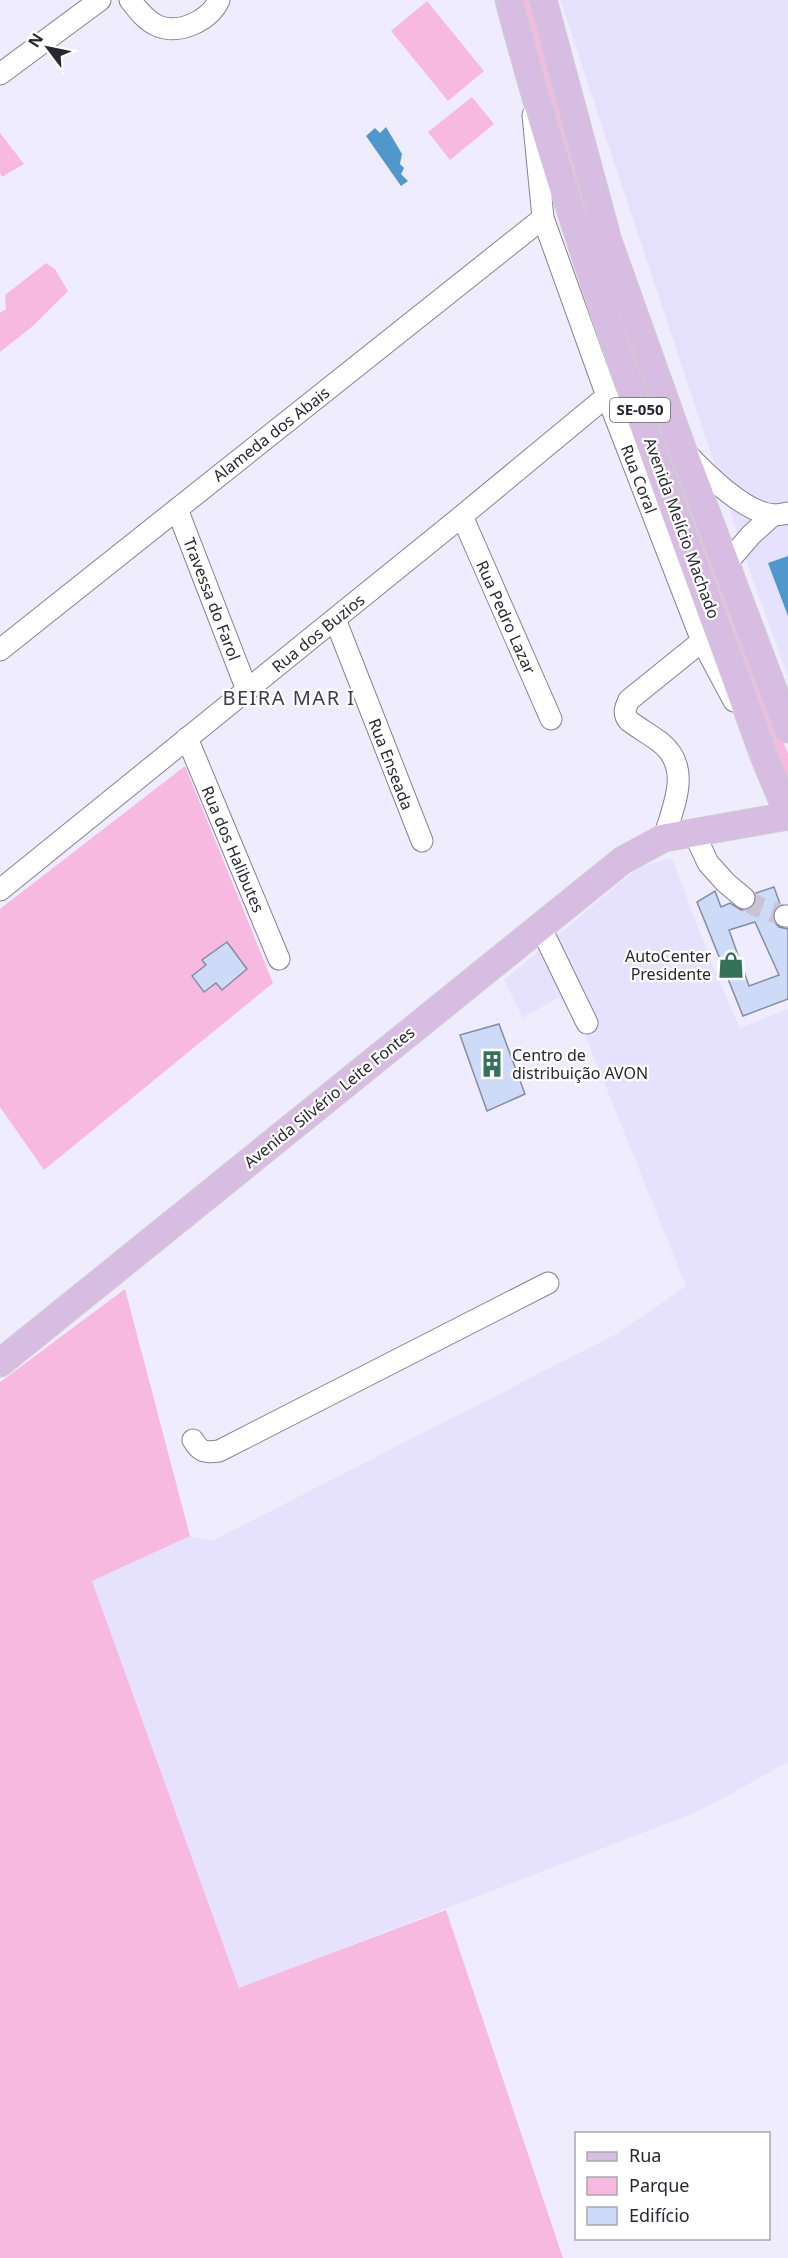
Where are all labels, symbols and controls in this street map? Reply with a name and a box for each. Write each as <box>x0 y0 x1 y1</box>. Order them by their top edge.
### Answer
north arrow <box>18 18 78 78</box>
text: N <box>23 29 48 51</box>
street label: Alameda dos Abais <box>208 381 334 487</box>
road number: SE-050 <box>610 398 670 422</box>
street label: Avenida Melício Machado <box>639 434 725 622</box>
street label: Rua Coral <box>616 441 662 517</box>
street label: Travessa do Farol <box>178 534 246 664</box>
street label: Rua Pedro Lazar <box>471 557 541 678</box>
street label: Rua dos Buzios <box>267 589 369 677</box>
district label: BEIRA MAR I <box>222 684 356 711</box>
street label: Rua Enseada <box>363 715 419 813</box>
street label: Rua dos Halibutes <box>196 782 270 916</box>
place label: AutoCenter Presidente <box>625 945 711 985</box>
shop icon: AutoCenter Presidente <box>716 950 746 980</box>
street label: Avenida Silvério Leite Fontes <box>239 1021 419 1173</box>
place label: Centro de distribuição AVON <box>512 1044 648 1084</box>
building icon: Centro de distribuição AVON <box>477 1049 507 1079</box>
legend <box>575 2132 770 2240</box>
text: Rua <box>629 2143 661 2167</box>
text: Parque <box>629 2173 689 2197</box>
text: Edifício <box>629 2203 690 2227</box>

